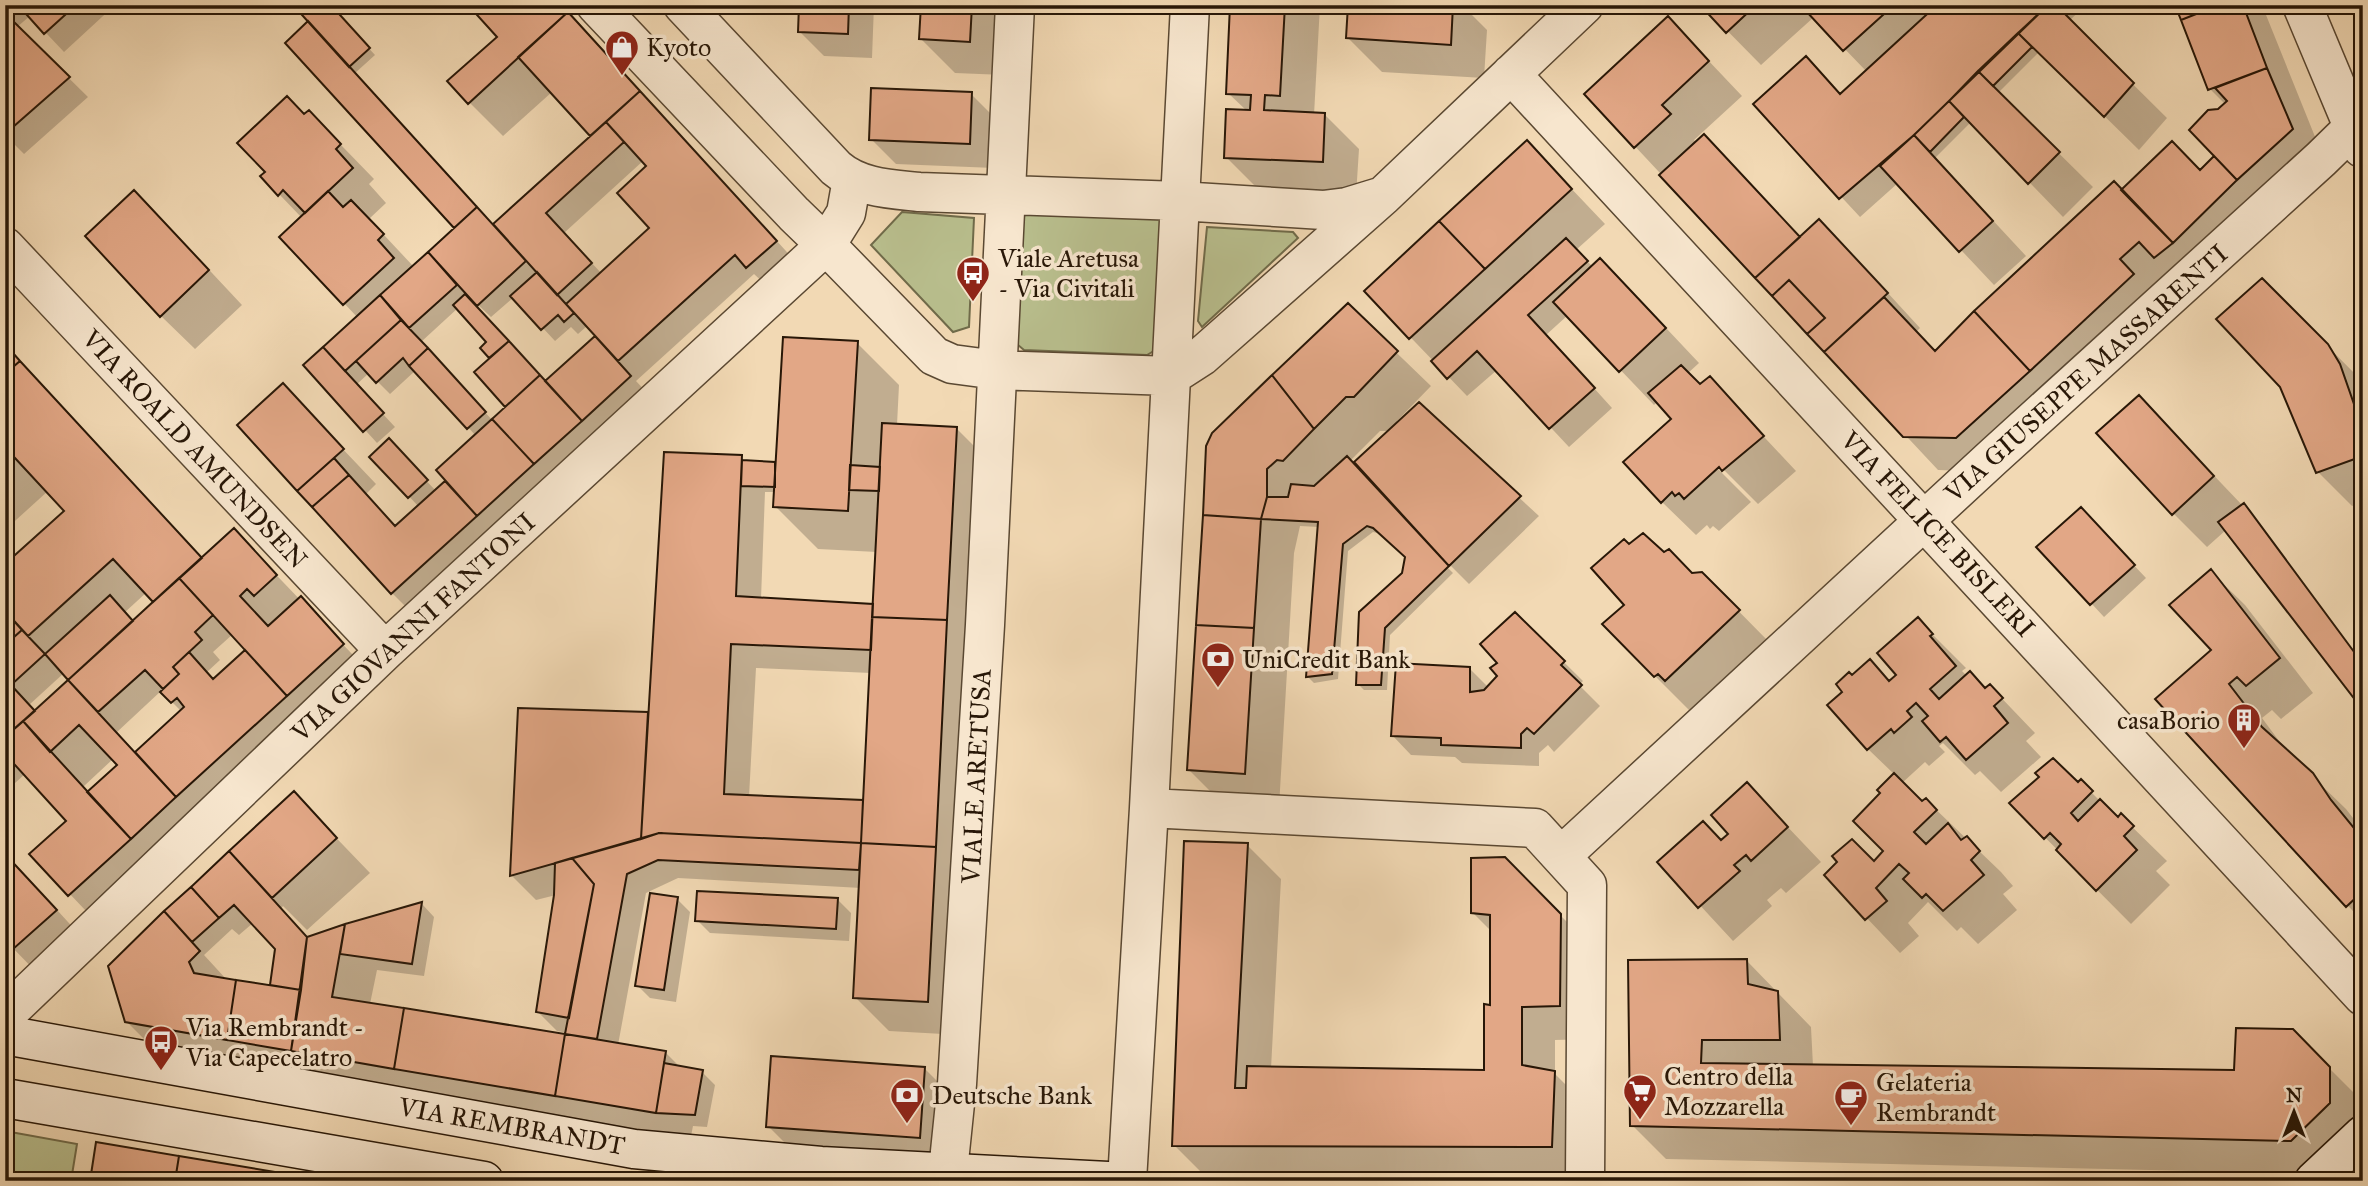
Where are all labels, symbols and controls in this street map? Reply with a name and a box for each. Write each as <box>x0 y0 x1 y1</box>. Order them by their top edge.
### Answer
shop icon: Kyoto <box>603 28 641 77</box>
place label: Kyoto <box>646 31 711 63</box>
street label: VIA GIUSEPPE MASSARENTI <box>1937 237 2234 509</box>
place label: Viale Aretusa - Via Civitali <box>997 242 1139 304</box>
bus stop icon: Viale Aretusa - Via Civitali <box>954 254 992 303</box>
street label: VIA ROALD AMUNDSEN <box>75 322 314 575</box>
street label: VIA FELICE BISLERI <box>1833 424 2042 644</box>
street label: VIA GIOVANNI FANTONI <box>284 506 542 749</box>
bank icon: UniCredit Bank <box>1199 640 1237 689</box>
place label: UniCredit Bank <box>1242 643 1411 675</box>
street label: VIALE ARETUSA <box>954 667 998 885</box>
building icon: casaBorio <box>2225 701 2263 750</box>
place label: casaBorio <box>2117 704 2220 736</box>
place label: Via Rembrandt - Via Capecelatro <box>185 1011 364 1073</box>
bus stop icon: Via Rembrandt - Via Capecelatro <box>142 1023 180 1072</box>
place label: Centro della Mozzarella <box>1664 1060 1793 1122</box>
place label: Gelateria Rembrandt <box>1876 1066 1996 1128</box>
supermarket icon: Centro della Mozzarella <box>1621 1072 1659 1121</box>
bank icon: Deutsche Bank <box>888 1076 926 1125</box>
cafe icon: Gelateria Rembrandt <box>1832 1078 1870 1127</box>
north arrow <box>2260 1078 2330 1148</box>
place label: Deutsche Bank <box>932 1079 1093 1111</box>
text: N <box>2286 1084 2302 1107</box>
street label: VIA REMBRANDT <box>395 1090 628 1162</box>

